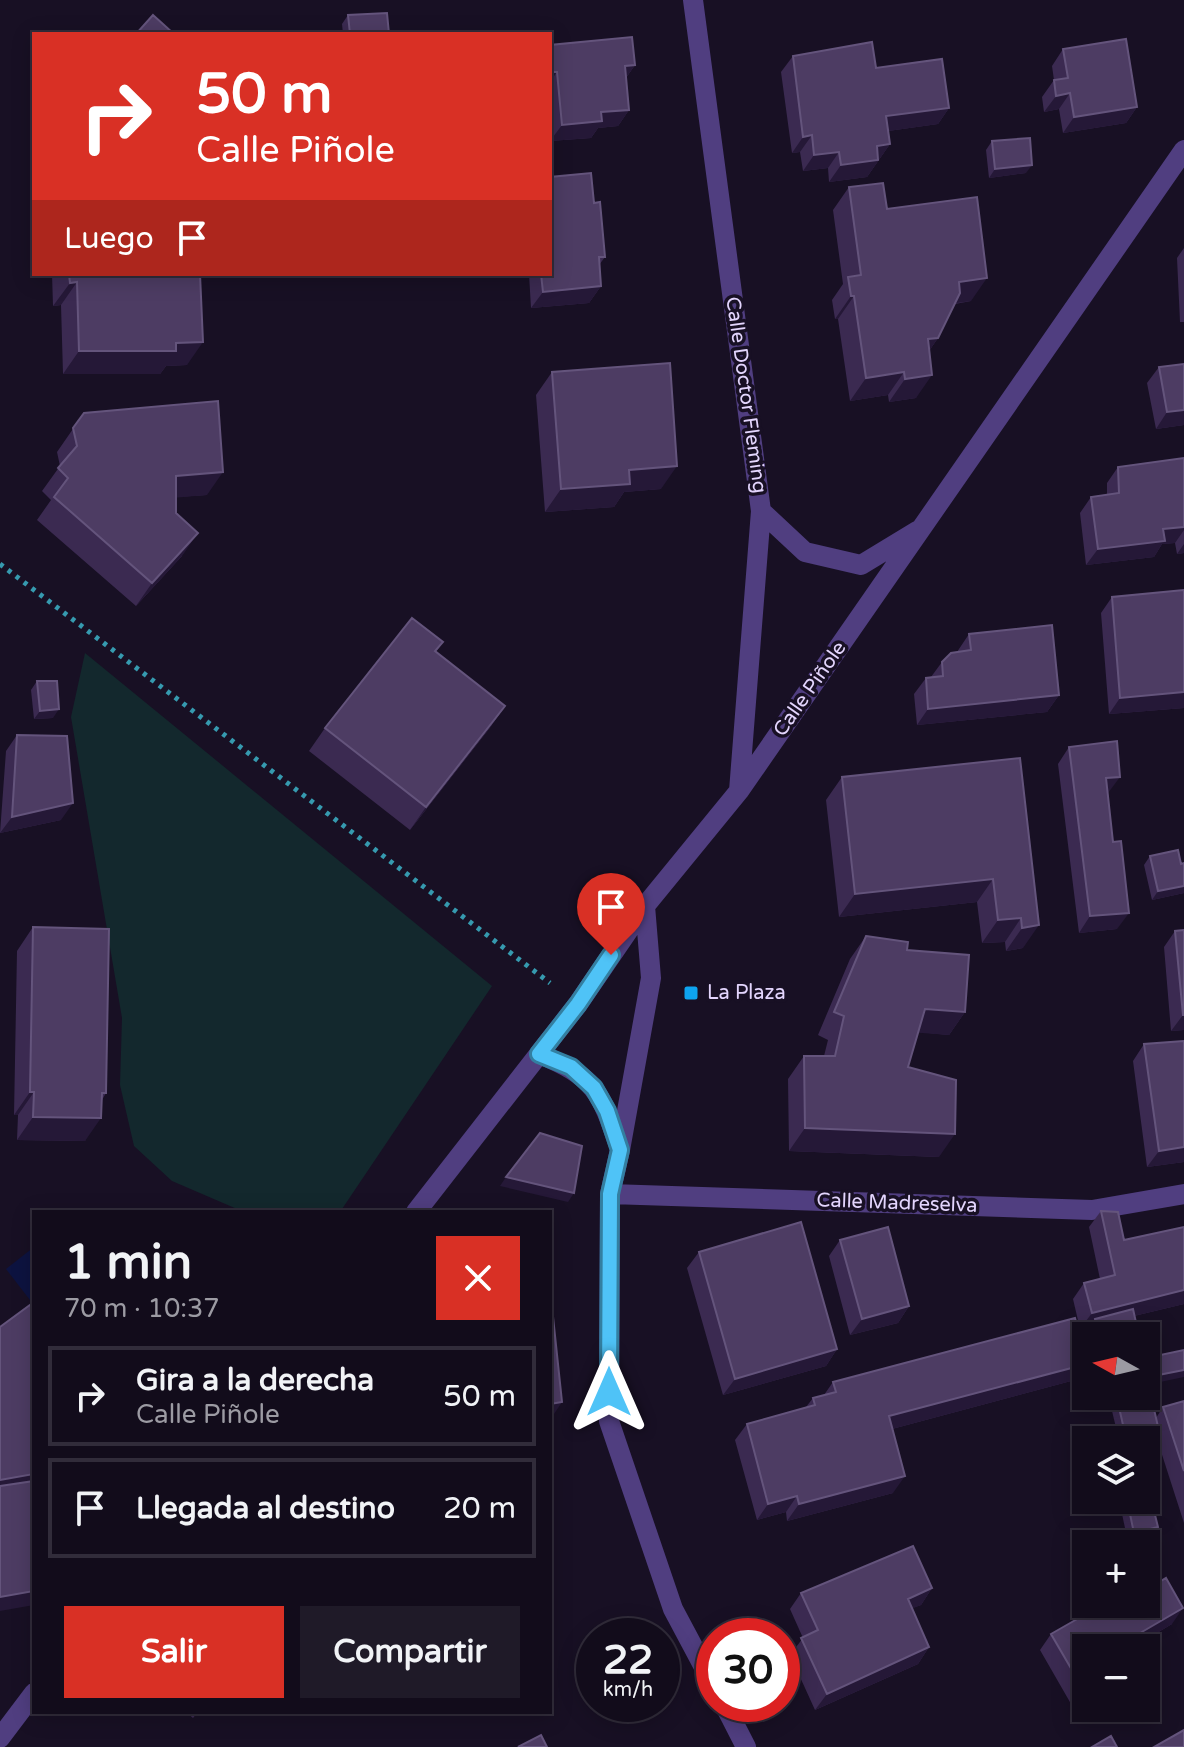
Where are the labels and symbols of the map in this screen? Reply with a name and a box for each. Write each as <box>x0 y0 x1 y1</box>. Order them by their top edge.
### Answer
street label: Calle Doctor Fleming <box>720 295 772 495</box>
street label: Calle Piñole <box>768 637 852 741</box>
pin <box>577 873 645 955</box>
place label: La Plaza <box>707 981 786 1005</box>
marker: La Plaza <box>682 984 700 1002</box>
street label: Calle Madreselva <box>816 1188 978 1218</box>
north arrow <box>1072 1322 1160 1410</box>
position arrow <box>567 1350 651 1434</box>
speed limit sign: 30 <box>696 1618 800 1722</box>

